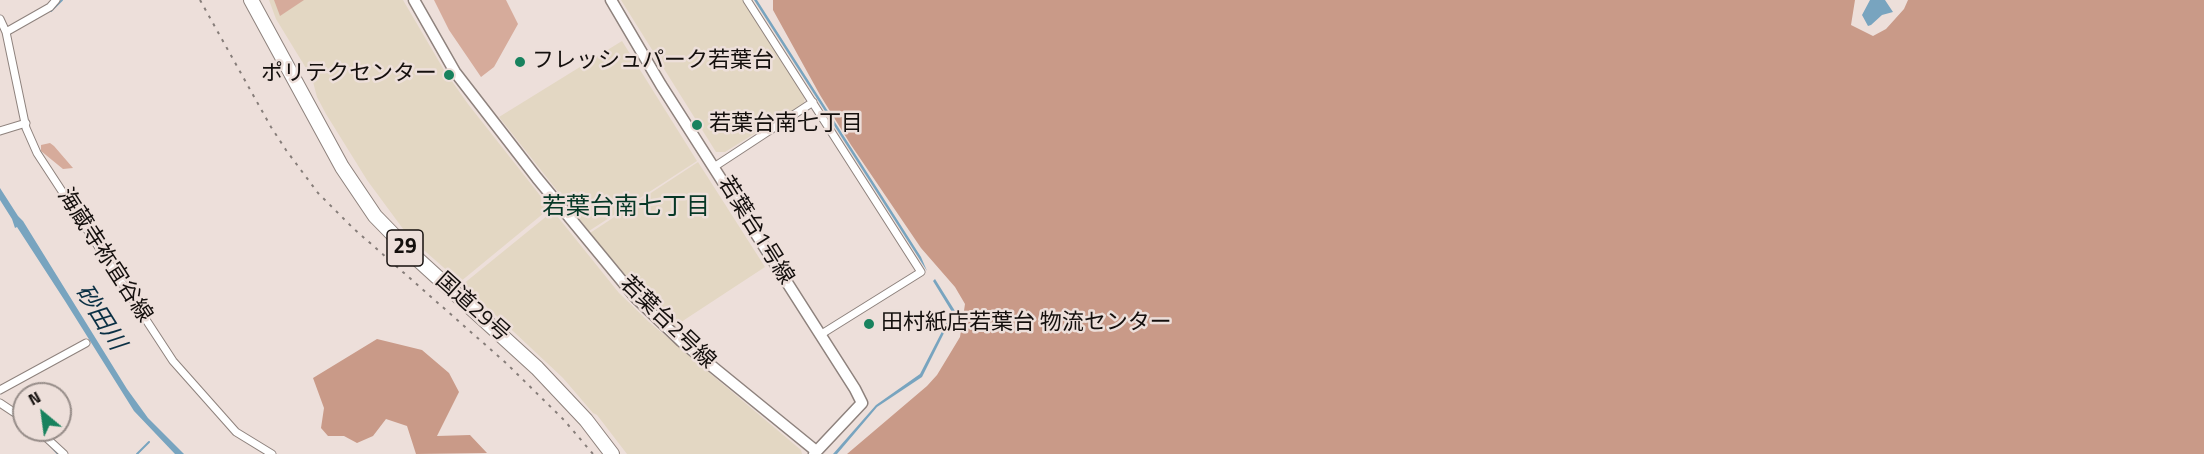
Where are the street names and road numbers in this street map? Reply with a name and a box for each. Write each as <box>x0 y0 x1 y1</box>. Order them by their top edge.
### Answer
street label: 若葉台1号線 <box>711 172 799 290</box>
street label: 海蔵寺祢宜谷線 <box>51 184 157 328</box>
road number: 29 <box>387 230 423 266</box>
street label: 国道29号 <box>429 268 515 348</box>
street label: 若葉台2号線 <box>614 271 720 375</box>

